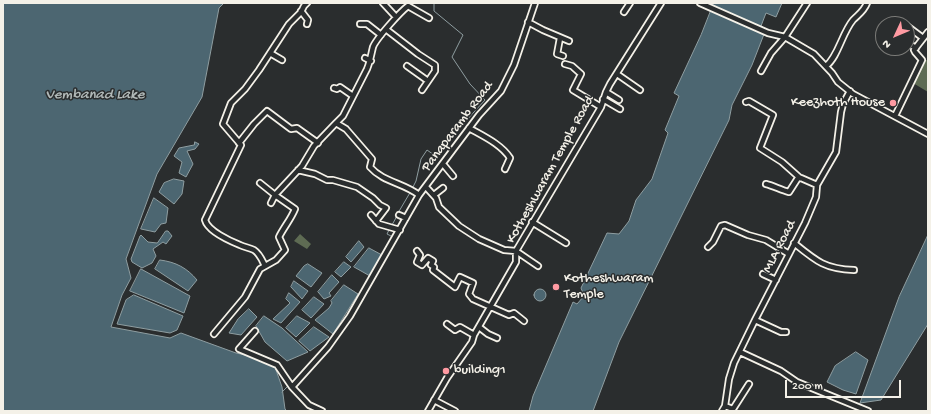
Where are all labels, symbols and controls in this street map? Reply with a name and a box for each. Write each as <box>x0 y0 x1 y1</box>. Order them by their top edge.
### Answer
north arrow <box>875 16 915 56</box>
text: N <box>880 37 894 50</box>
street label: Panaparamb Road <box>419 79 497 175</box>
water label: Vembanad Lake <box>45 87 145 105</box>
street label: Kotheshwaram Temple Road <box>503 93 599 247</box>
place label: Keezhoth House <box>791 95 885 111</box>
marker: Keezhoth House <box>888 98 898 108</box>
street label: MLA Road <box>760 218 800 276</box>
place label: Kotheshwaram Temple <box>564 271 653 304</box>
marker: Kotheshwaram Temple <box>551 282 561 292</box>
place label: building1 <box>454 363 506 379</box>
marker: building1 <box>441 366 451 376</box>
scale bar <box>787 372 903 398</box>
text: 200 m <box>792 380 823 394</box>

